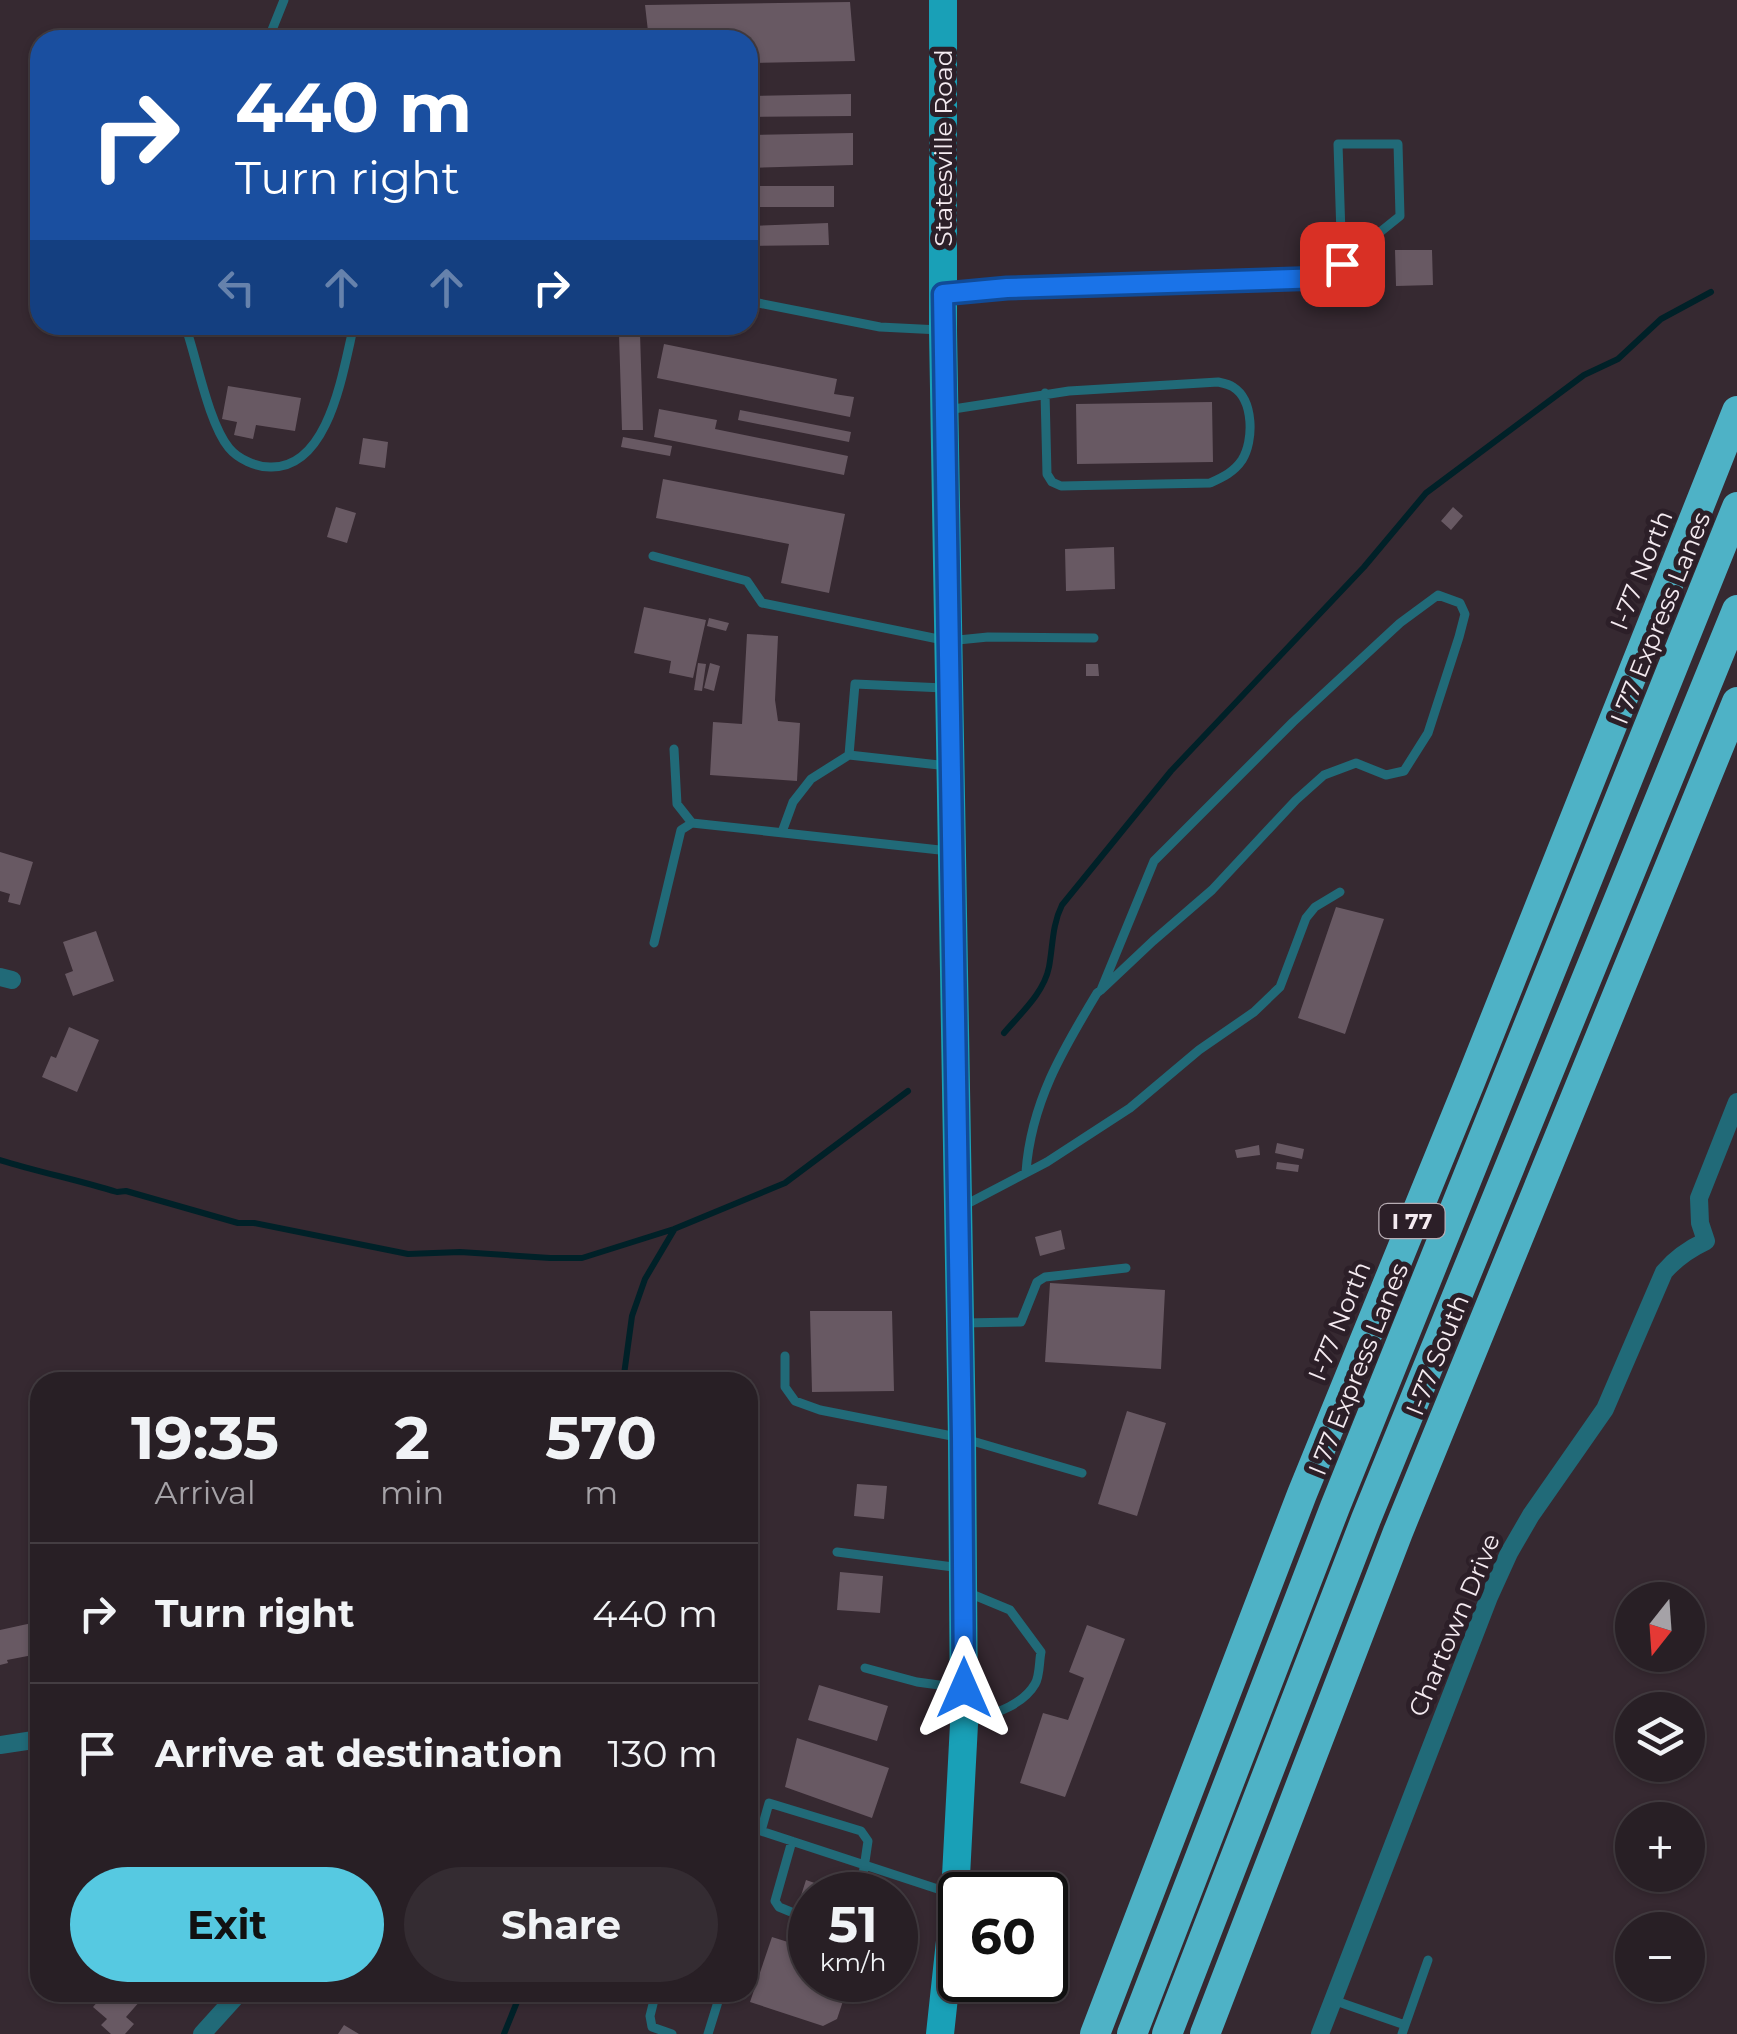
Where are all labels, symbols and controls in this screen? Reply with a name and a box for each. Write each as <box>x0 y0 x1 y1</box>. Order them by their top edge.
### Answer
street label: Statesville Road <box>928 49 958 247</box>
text: 440 m <box>235 64 472 150</box>
icon: right <box>70 70 200 200</box>
text: Turn right <box>235 150 460 205</box>
pin <box>1300 222 1385 307</box>
icon: arrive <box>1315 237 1370 292</box>
icon: left <box>209 260 264 315</box>
icon: ahead <box>314 260 369 315</box>
icon: ahead <box>419 260 474 315</box>
icon: right <box>524 260 579 315</box>
street label: I-77 North <box>1603 506 1679 634</box>
street label: I 77 Express Lanes <box>1604 508 1716 728</box>
road number: I 77 <box>1380 1204 1444 1238</box>
street label: I-77 North <box>1301 1257 1377 1385</box>
street label: I 77 Express Lanes <box>1302 1259 1414 1479</box>
street label: I-77 South <box>1399 1290 1475 1420</box>
text: 19:35 <box>131 1401 279 1474</box>
text: 2 <box>394 1401 430 1474</box>
text: 570 <box>545 1401 657 1474</box>
text: Arrival <box>155 1473 256 1512</box>
text: min <box>380 1473 444 1512</box>
text: m <box>584 1473 618 1512</box>
street label: Chartown Drive <box>1402 1529 1506 1721</box>
north arrow <box>1615 1582 1705 1672</box>
map controls <box>1615 1582 1705 2002</box>
icon: right <box>70 1586 125 1641</box>
text: Turn right <box>155 1590 354 1637</box>
text: 440 m <box>592 1590 718 1637</box>
position arrow <box>912 1636 1016 1740</box>
button: layers <box>1615 1692 1705 1782</box>
icon: arrive <box>70 1726 125 1781</box>
text: Arrive at destination <box>155 1730 563 1777</box>
text: 130 m <box>607 1730 718 1777</box>
button: + <box>1615 1802 1705 1892</box>
button: Exit <box>70 1867 384 1982</box>
button: Share <box>404 1867 718 1982</box>
speed limit sign: 60 <box>938 1872 1068 2002</box>
text: 51 <box>828 1894 878 1955</box>
button: − <box>1615 1912 1705 2002</box>
text: km/h <box>820 1947 886 1977</box>

